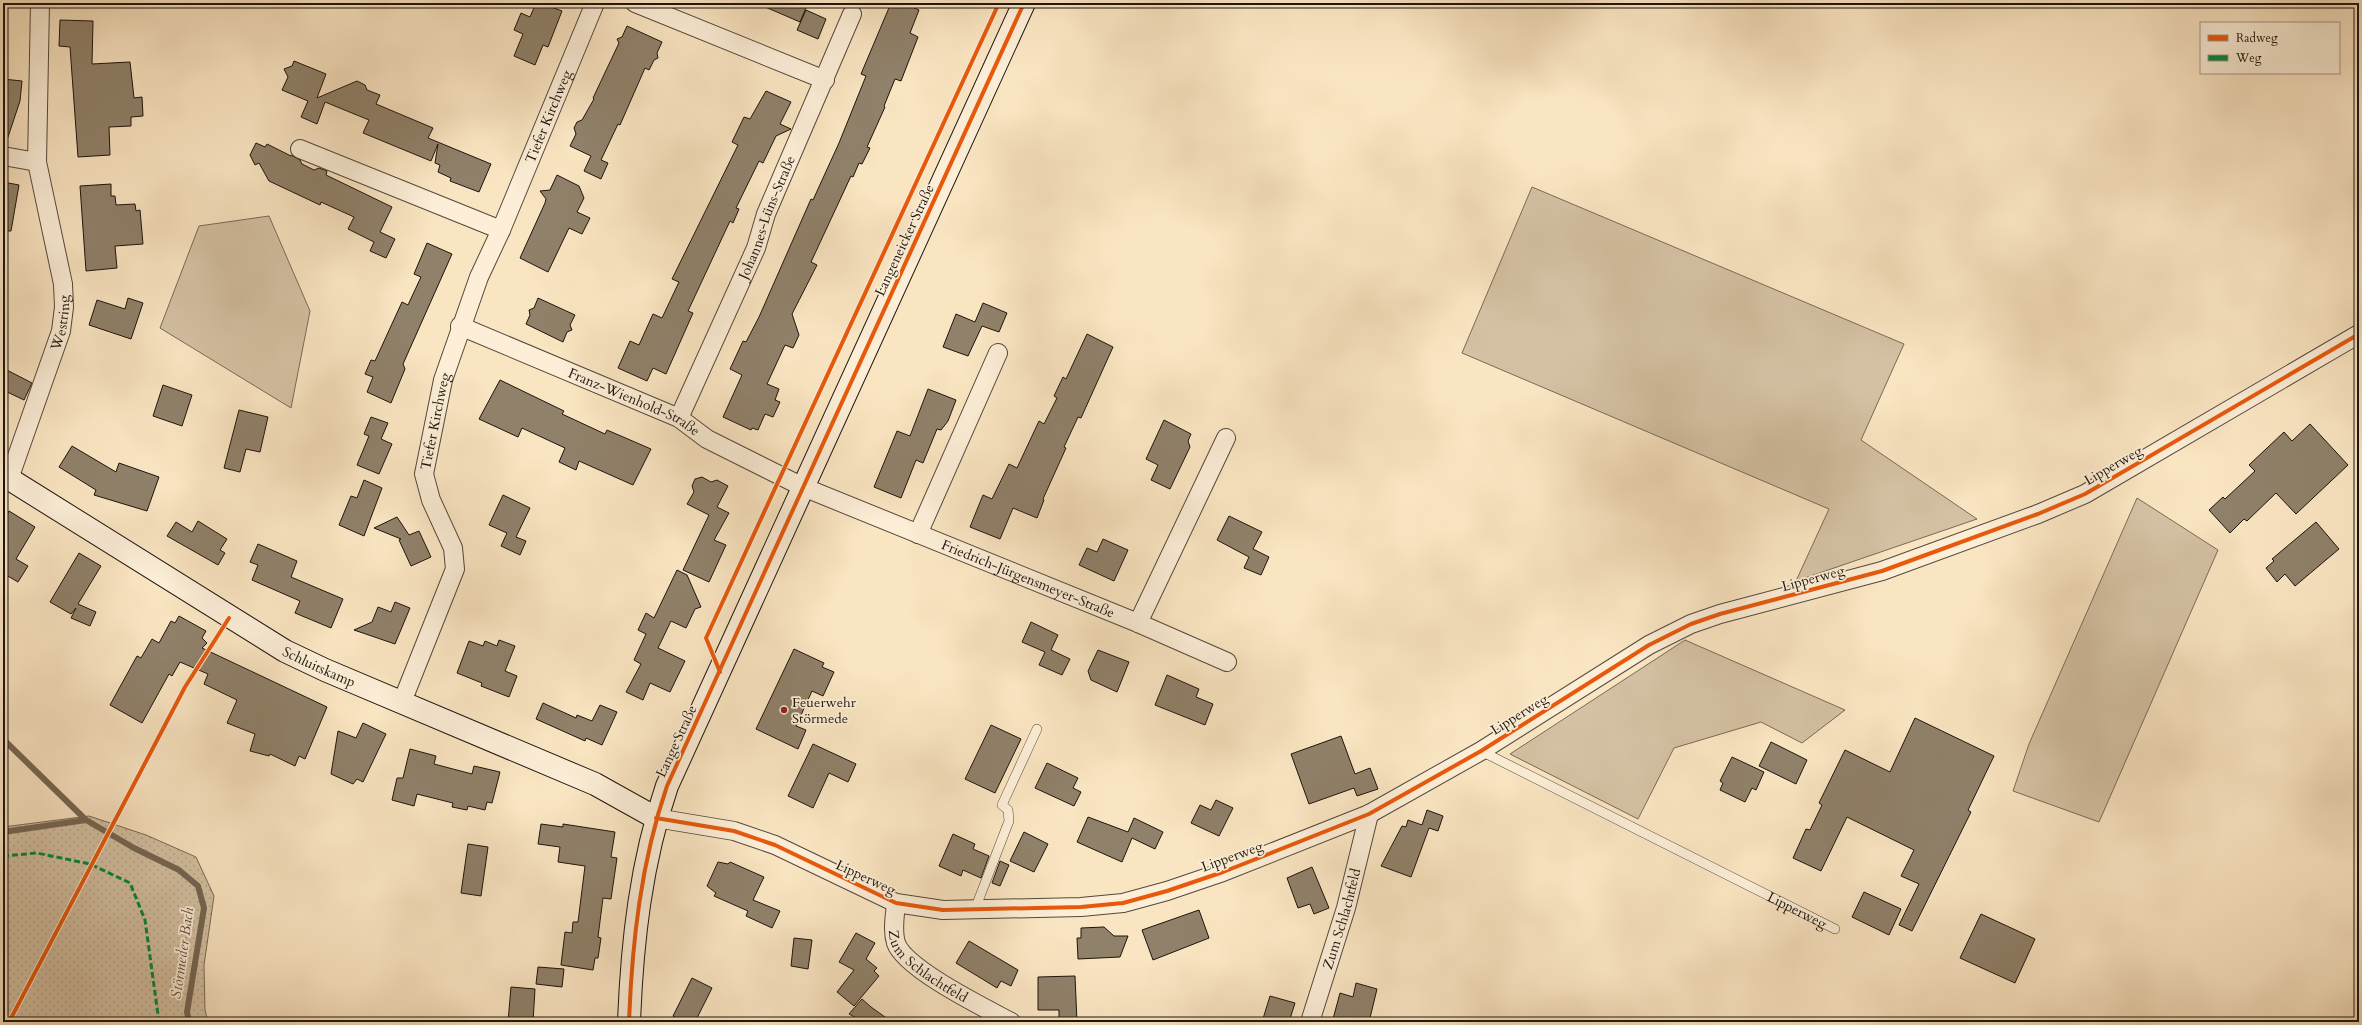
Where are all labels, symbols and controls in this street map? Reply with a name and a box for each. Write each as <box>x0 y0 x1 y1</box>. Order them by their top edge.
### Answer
legend <box>2200 22 2340 74</box>
text: Radweg <box>2236 30 2278 46</box>
text: Weg <box>2235 50 2262 66</box>
street label: Tiefer Kirchweg <box>521 67 576 166</box>
street label: Johannes-Lüns-Straße <box>733 153 800 284</box>
street label: Langeneicker Straße <box>870 181 939 299</box>
street label: Westring <box>46 295 74 354</box>
street label: Franz-Wienhold-Straße <box>565 364 704 440</box>
street label: Tiefer Kirchweg <box>416 370 455 472</box>
street label: Lipperweg <box>2081 441 2146 490</box>
street label: Friedrich-Jürgensmeyer-Straße <box>939 535 1117 623</box>
street label: Lipperweg <box>1780 561 1847 596</box>
street label: Schluitskamp <box>279 642 358 692</box>
street label: Lipperweg <box>1487 689 1552 739</box>
place label: Feuerwehr Störmede <box>792 693 857 728</box>
street label: Lange Straße <box>651 702 701 780</box>
marker: Feuerwehr Störmede <box>779 705 789 715</box>
street label: Lipperweg <box>1199 837 1266 876</box>
street label: Lipperweg <box>833 855 899 900</box>
street label: Zum Schlachtfeld <box>1318 866 1365 972</box>
street label: Lipperweg <box>1764 888 1830 933</box>
water label: Störmeder Bach <box>166 905 198 1000</box>
street label: Zum Schlachtfeld <box>884 929 971 1007</box>

